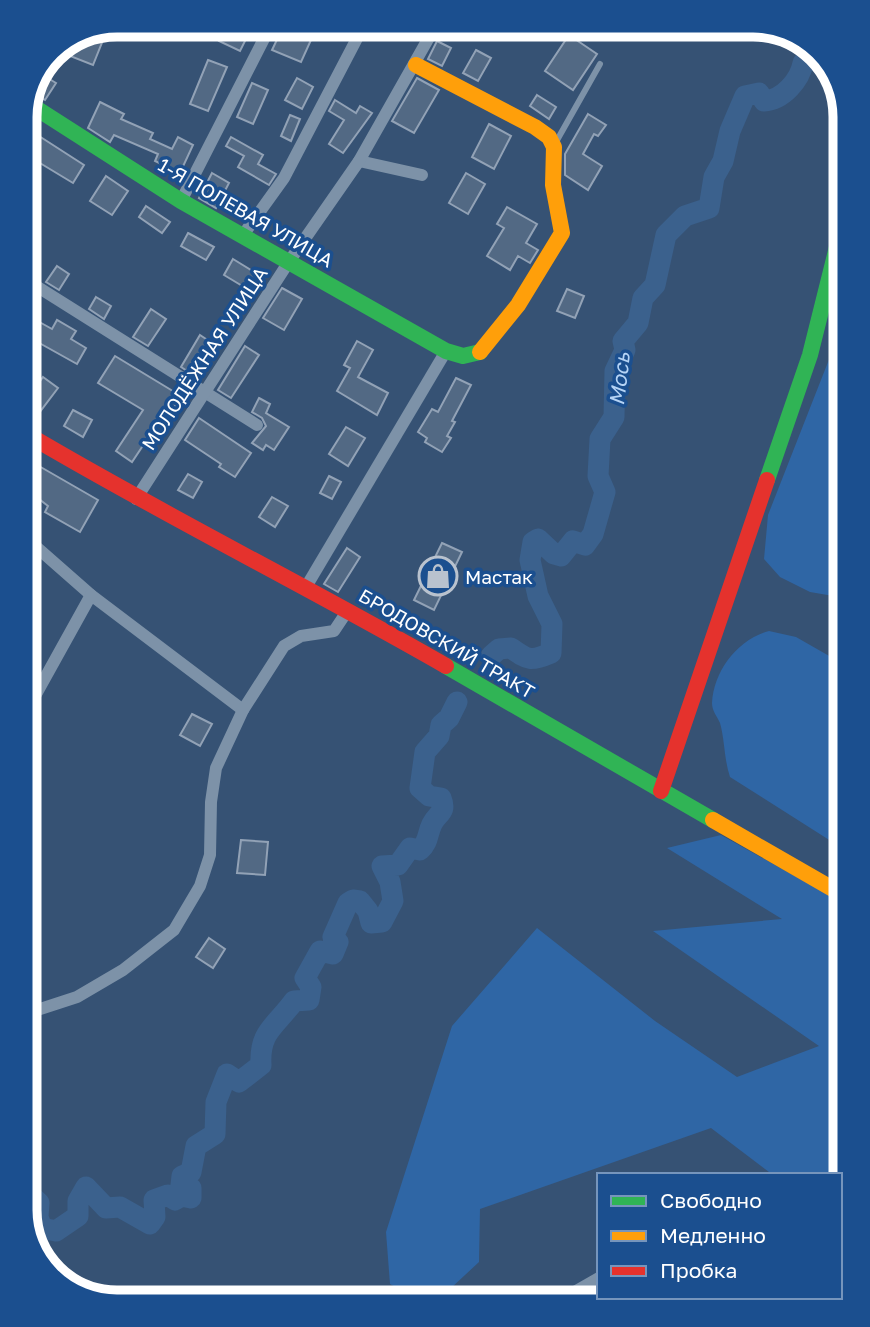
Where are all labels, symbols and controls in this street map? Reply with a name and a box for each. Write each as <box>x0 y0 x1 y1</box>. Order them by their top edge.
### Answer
street label: 1-Я ПОЛЕВАЯ УЛИЦА <box>155 153 338 272</box>
street label: МОЛОДЁЖНАЯ УЛИЦА <box>136 262 272 454</box>
water label: Мось <box>603 350 635 407</box>
shop icon: Мастак <box>417 555 459 597</box>
place label: Мастак <box>465 565 533 588</box>
street label: БРОДОВСКИЙ ТРАКТ <box>355 583 539 703</box>
legend <box>597 1173 842 1299</box>
text: Свободно <box>660 1187 762 1213</box>
text: Медленно <box>660 1222 766 1248</box>
text: Пробка <box>660 1257 738 1283</box>

